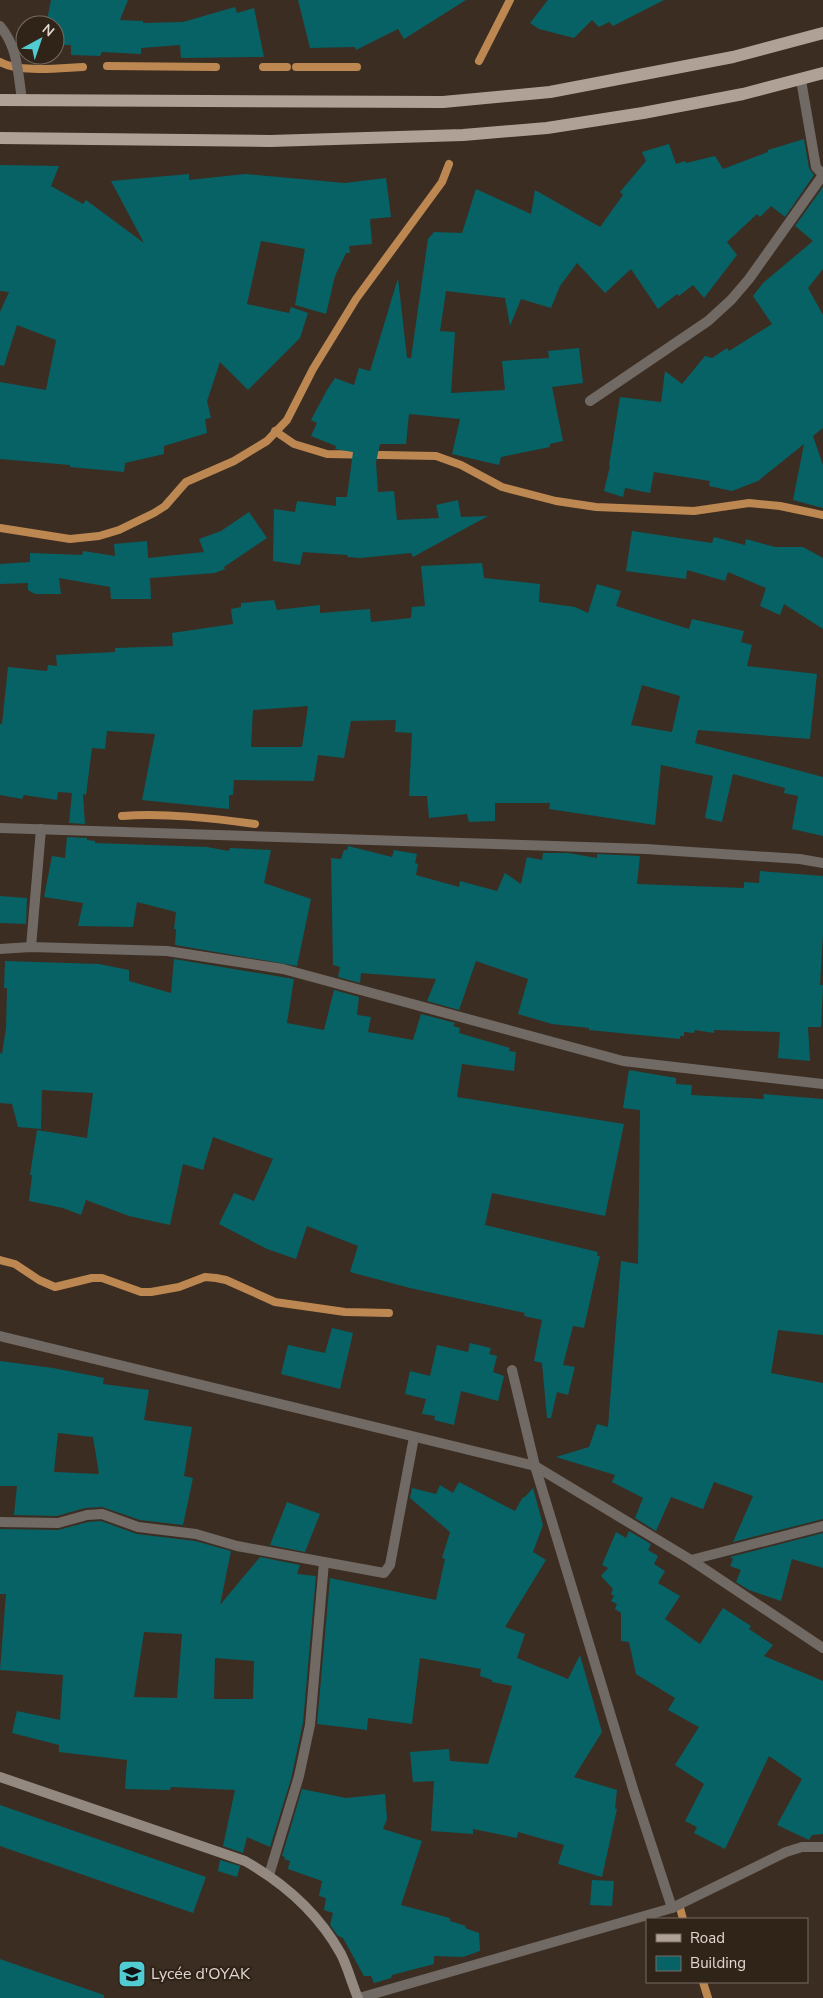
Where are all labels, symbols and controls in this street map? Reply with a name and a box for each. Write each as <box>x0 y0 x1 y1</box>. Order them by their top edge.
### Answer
north arrow <box>15 15 65 65</box>
text: N <box>38 20 58 41</box>
legend <box>646 1918 808 1983</box>
text: Road <box>690 1928 725 1948</box>
text: Building <box>690 1953 746 1973</box>
school or university icon: Lycée d'OYAK <box>117 1959 147 1989</box>
place label: Lycée d'OYAK <box>151 1963 251 1985</box>

